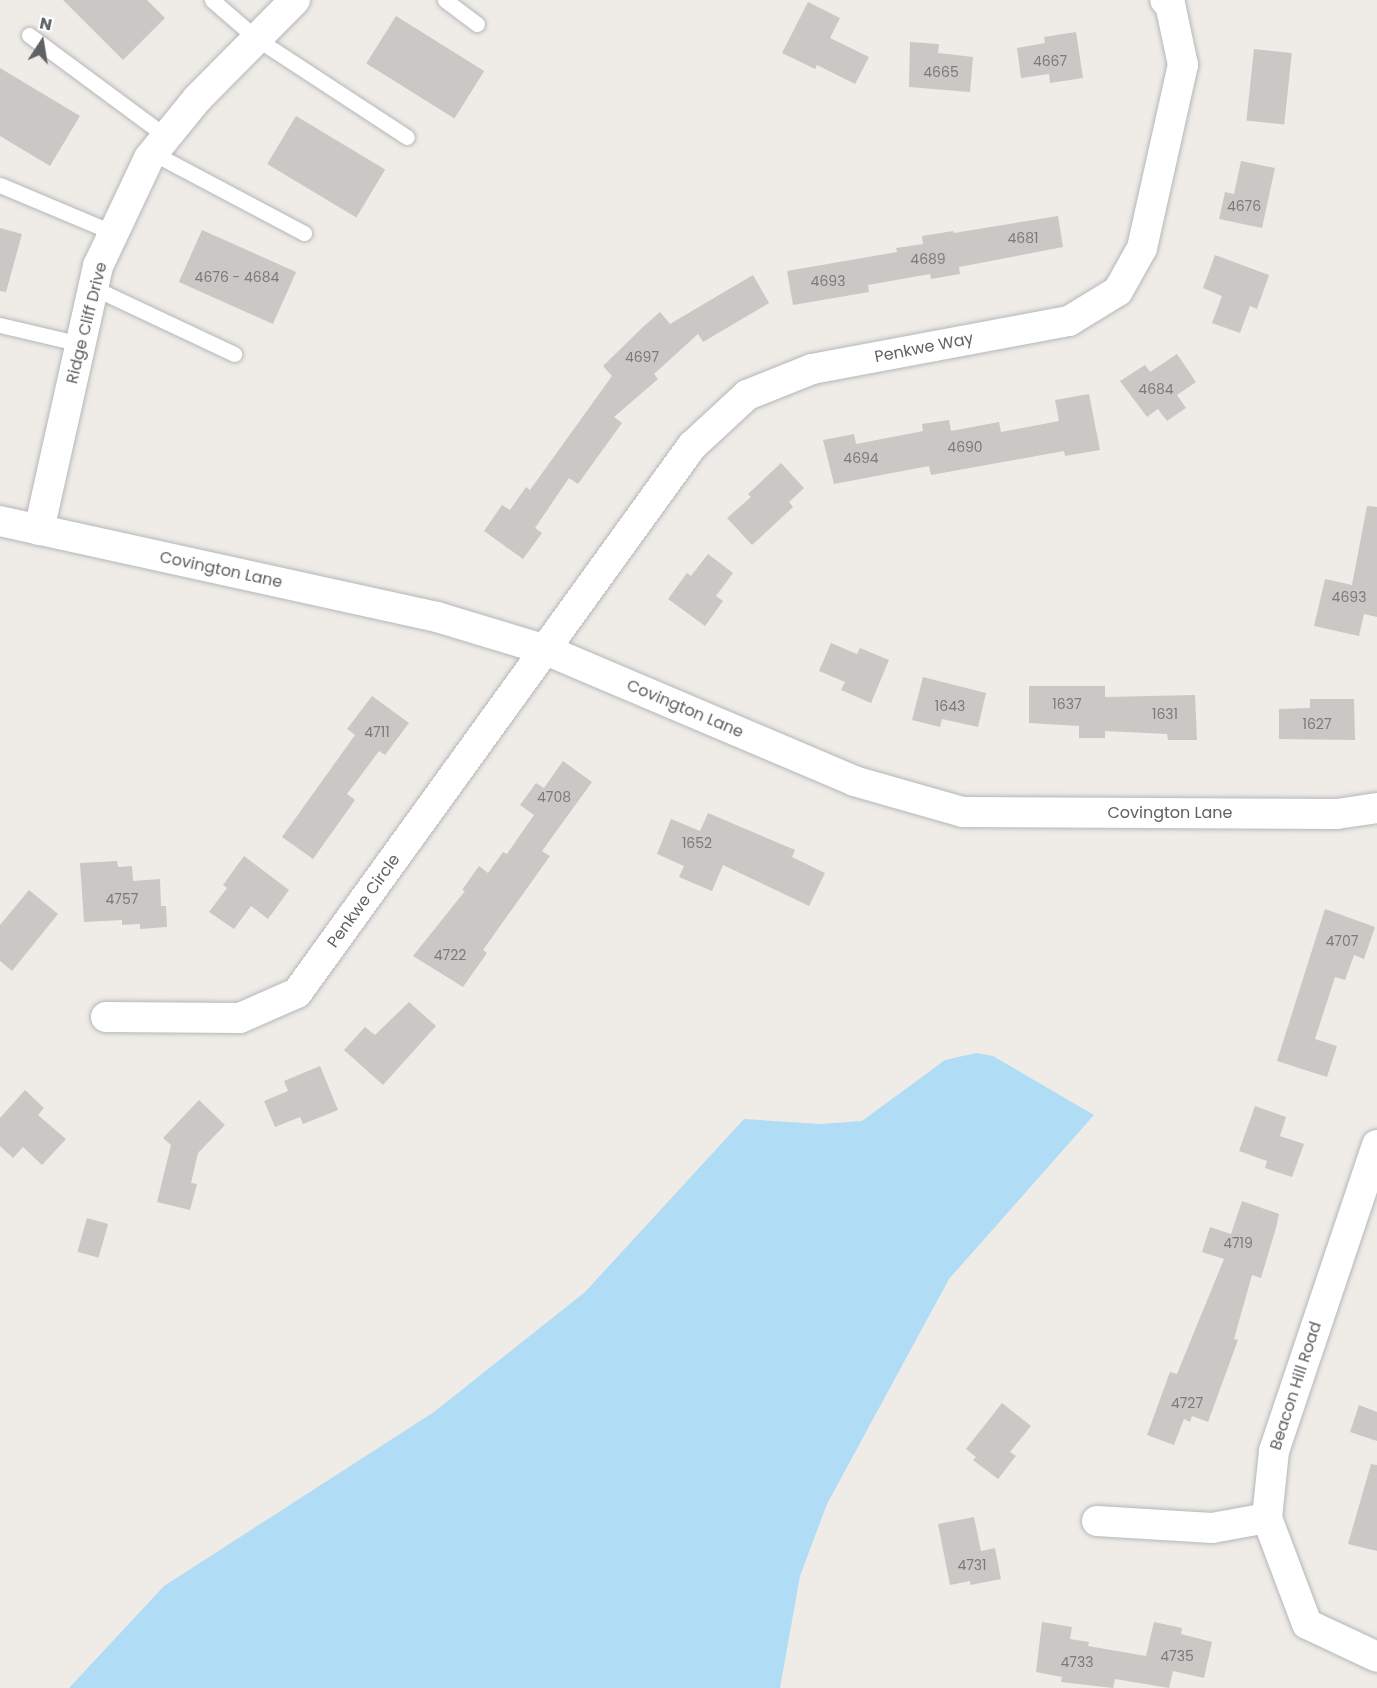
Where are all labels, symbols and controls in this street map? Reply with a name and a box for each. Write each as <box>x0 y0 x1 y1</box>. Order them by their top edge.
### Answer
text: N <box>38 11 54 36</box>
north arrow <box>12 12 72 72</box>
house number: 4667 <box>1033 53 1067 69</box>
house number: 4665 <box>923 64 959 80</box>
house number: 4676 <box>1227 198 1261 214</box>
house number: 4681 <box>1007 230 1039 246</box>
house number: 4689 <box>910 251 946 267</box>
street label: Ridge Cliff Drive <box>63 260 111 386</box>
house number: 4676 - 4684 <box>195 269 279 285</box>
house number: 4693 <box>811 273 845 289</box>
street label: Penkwe Way <box>873 329 975 367</box>
house number: 4697 <box>625 349 659 365</box>
house number: 4684 <box>1138 381 1174 397</box>
house number: 4690 <box>947 439 983 455</box>
house number: 4694 <box>843 450 879 466</box>
street label: Covington Lane <box>158 548 284 592</box>
house number: 4693 <box>1332 589 1366 605</box>
street label: Covington Lane <box>624 676 746 742</box>
house number: 1637 <box>1052 696 1082 712</box>
house number: 1643 <box>935 698 965 714</box>
house number: 1631 <box>1152 706 1178 722</box>
house number: 1627 <box>1302 716 1332 732</box>
house number: 4711 <box>364 724 390 740</box>
house number: 4708 <box>537 789 571 805</box>
street label: Covington Lane <box>1107 803 1233 823</box>
house number: 1652 <box>682 835 712 851</box>
street label: Penkwe Circle <box>324 851 404 951</box>
house number: 4757 <box>106 891 138 907</box>
house number: 4707 <box>1326 933 1358 949</box>
house number: 4722 <box>434 947 466 963</box>
house number: 4719 <box>1223 1235 1253 1251</box>
street label: Beacon Hill Road <box>1266 1319 1326 1453</box>
house number: 4727 <box>1171 1395 1203 1411</box>
house number: 4731 <box>957 1557 987 1573</box>
house number: 4735 <box>1160 1648 1194 1664</box>
house number: 4733 <box>1061 1654 1093 1670</box>

